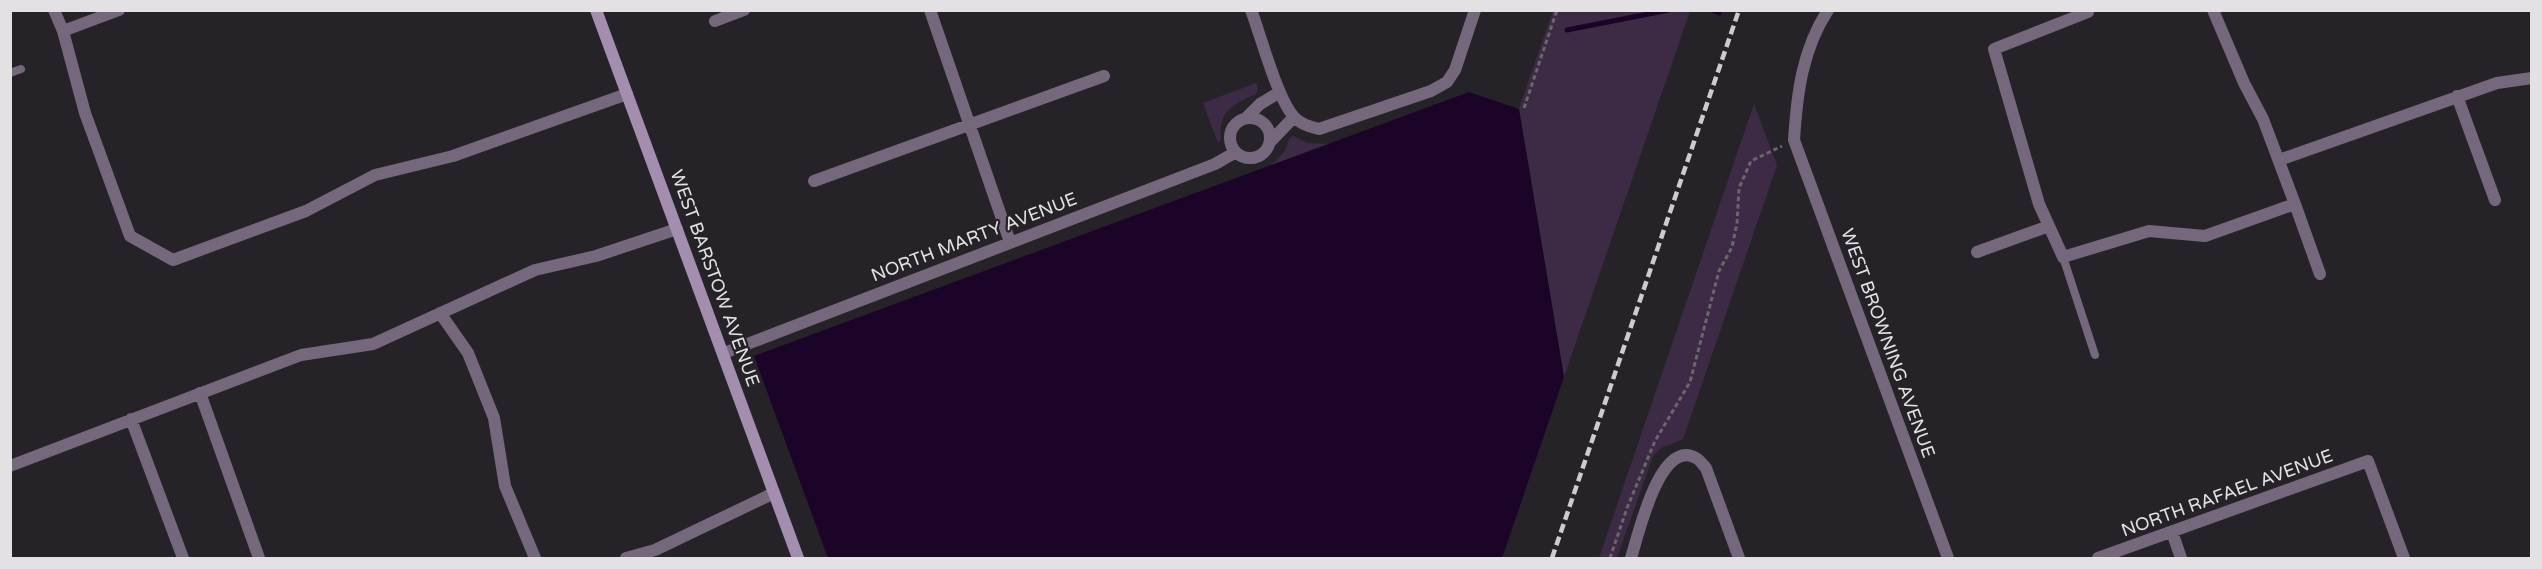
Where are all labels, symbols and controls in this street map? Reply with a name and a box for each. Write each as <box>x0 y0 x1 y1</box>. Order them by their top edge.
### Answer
street label: WEST BARSTOW AVENUE <box>665 167 765 389</box>
street label: NORTH MARTY AVENUE <box>868 188 1080 286</box>
street label: WEST BROWNING AVENUE <box>1836 225 1940 461</box>
street label: NORTH RAFAEL AVENUE <box>2118 444 2336 542</box>

